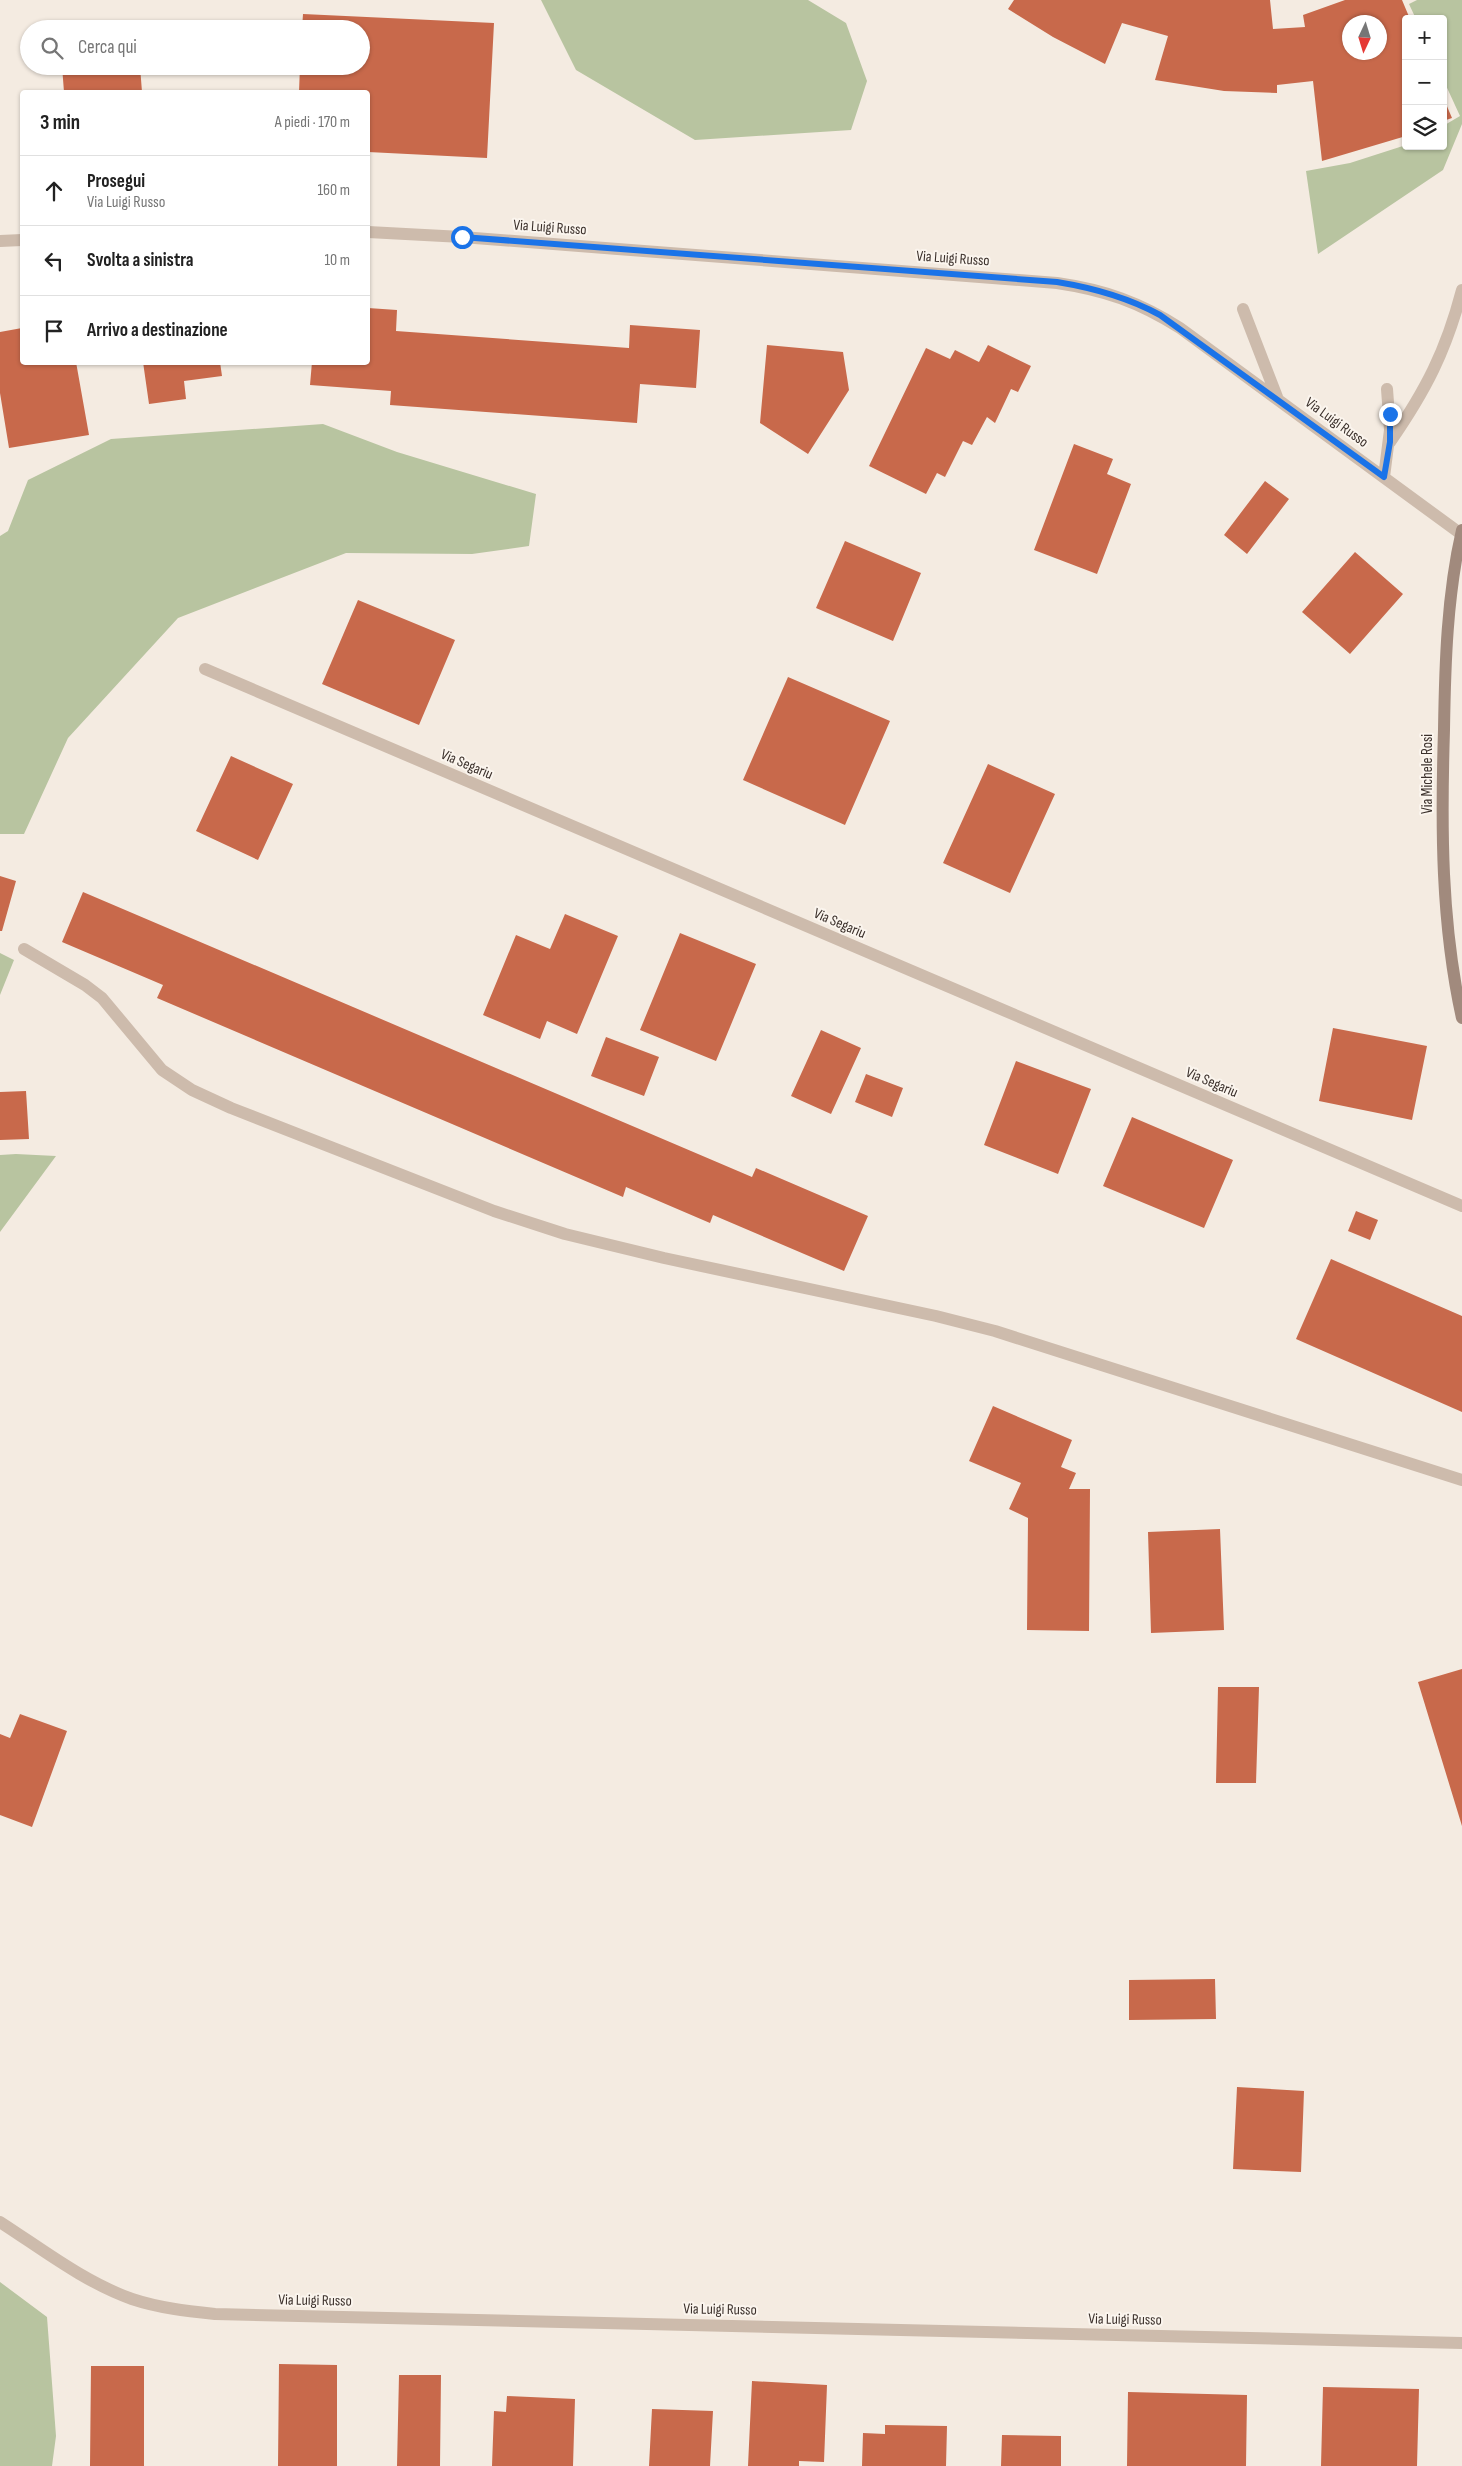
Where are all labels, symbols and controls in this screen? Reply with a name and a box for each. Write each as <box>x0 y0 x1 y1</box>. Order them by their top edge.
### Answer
north arrow <box>1342 15 1387 60</box>
map controls <box>1402 15 1447 150</box>
button: + <box>1402 15 1447 60</box>
search box <box>20 20 370 75</box>
icon: search <box>38 34 66 62</box>
text: Cerca qui <box>78 36 137 59</box>
button: − <box>1402 60 1447 105</box>
button: layers <box>1402 105 1447 150</box>
text: 3 min <box>40 110 80 135</box>
text: A piedi · 170 m <box>275 113 350 132</box>
text: Prosegui <box>87 170 145 193</box>
icon: ahead <box>40 177 68 205</box>
text: 160 m <box>317 181 350 200</box>
text: Via Luigi Russo <box>87 193 165 212</box>
street label: Via Luigi Russo <box>513 215 587 240</box>
route start <box>451 226 474 249</box>
street label: Via Luigi Russo <box>916 246 990 271</box>
icon: left <box>40 247 68 275</box>
text: Svolta a sinistra <box>87 249 194 272</box>
text: 10 m <box>324 251 350 270</box>
icon: arrive <box>40 317 68 345</box>
text: Arrivo a destinazione <box>87 319 228 342</box>
street label: Via Luigi Russo <box>1301 393 1372 452</box>
route end <box>1379 403 1402 426</box>
street label: Via Michele Rosi <box>1418 734 1437 814</box>
street label: Via Segariu <box>438 745 496 784</box>
street label: Via Segariu <box>811 904 869 943</box>
street label: Via Segariu <box>1183 1063 1241 1102</box>
street label: Via Luigi Russo <box>278 2290 352 2311</box>
street label: Via Luigi Russo <box>683 2299 757 2320</box>
street label: Via Luigi Russo <box>1088 2309 1162 2330</box>

